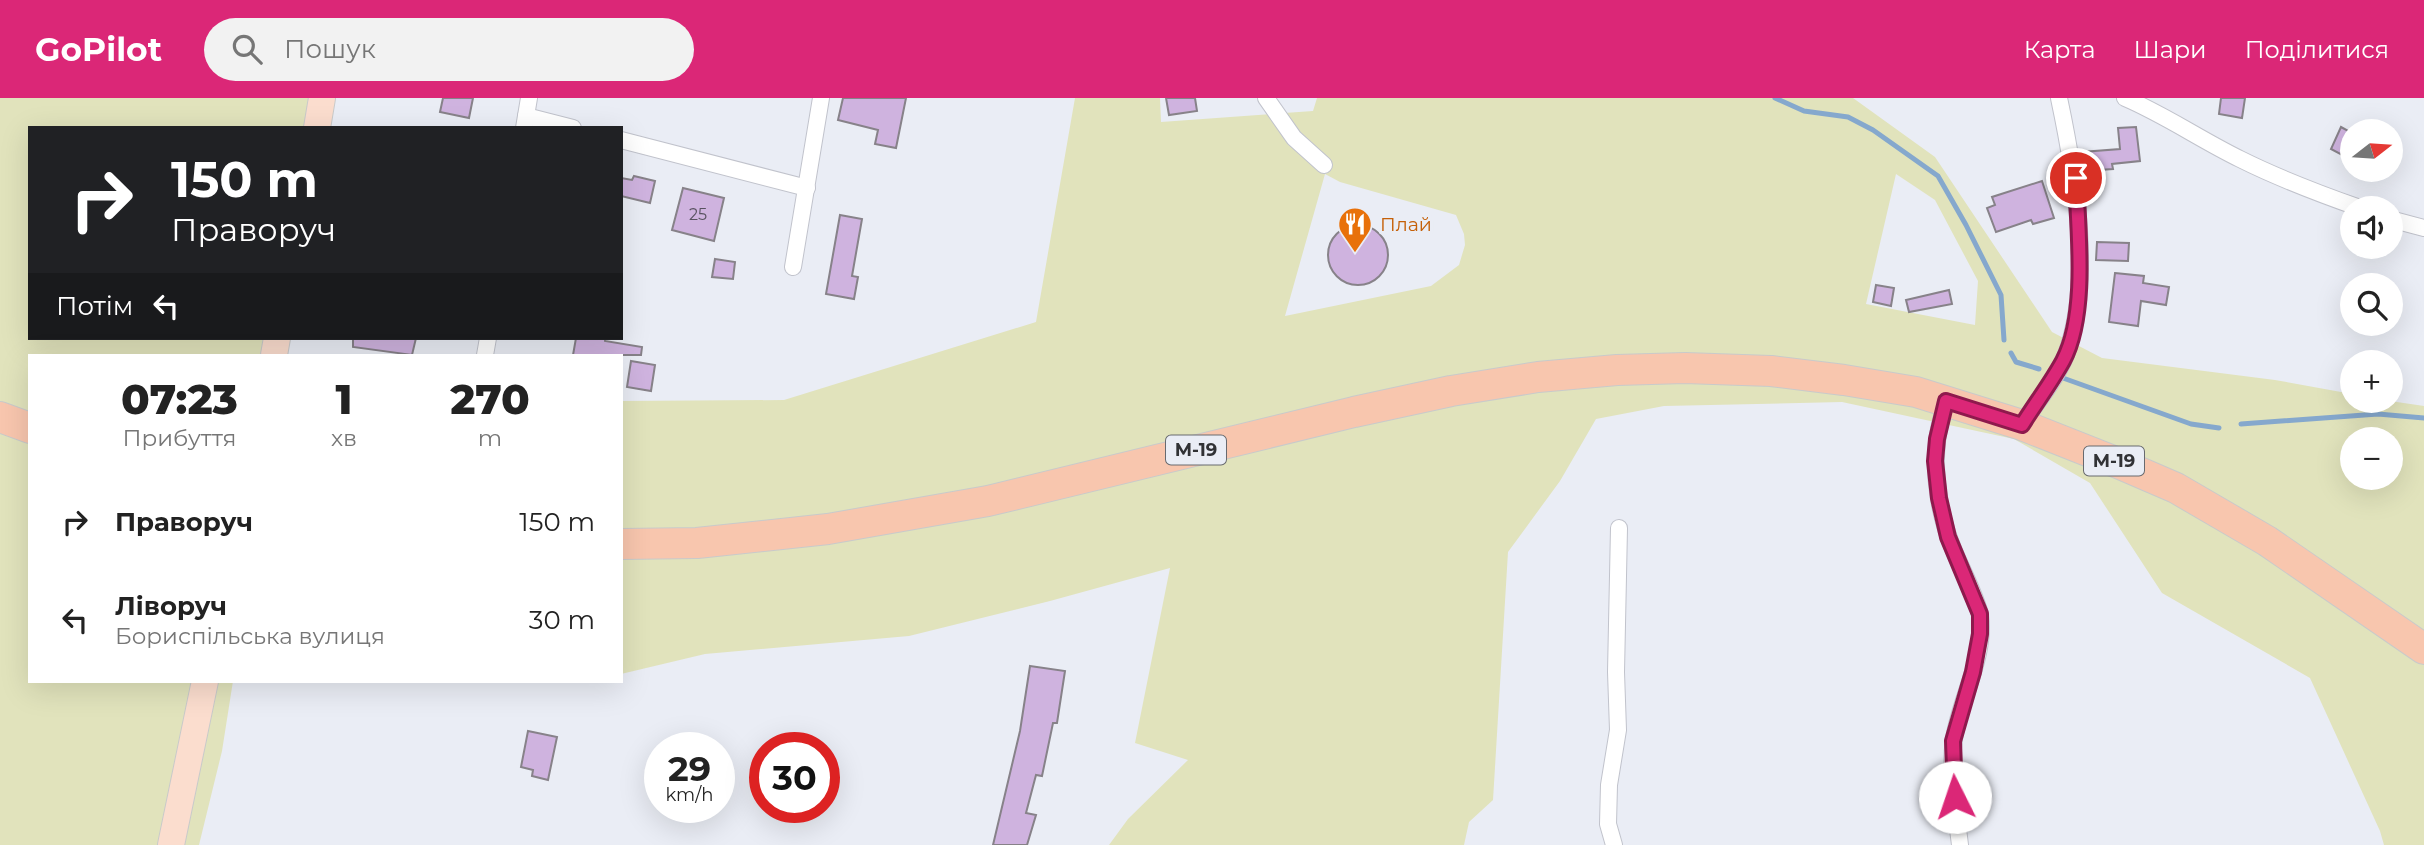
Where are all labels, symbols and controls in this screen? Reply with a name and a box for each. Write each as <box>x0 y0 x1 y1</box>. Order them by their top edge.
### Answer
search box <box>204 18 694 81</box>
text: GoPilot <box>35 29 162 69</box>
icon: search <box>228 30 266 68</box>
text: Пошук <box>284 33 376 65</box>
text: Карта <box>2024 35 2095 64</box>
text: Шари <box>2133 35 2207 64</box>
text: Поділитися <box>2245 35 2389 64</box>
north arrow <box>2340 119 2403 182</box>
map controls <box>2340 119 2403 490</box>
pin <box>2046 148 2106 208</box>
text: 150 m <box>171 150 318 209</box>
icon: right <box>56 154 147 245</box>
icon: arrive <box>2057 159 2095 197</box>
button: sound <box>2340 196 2403 259</box>
house number: 25 <box>689 205 707 224</box>
restaurant icon: Плай <box>1336 205 1374 254</box>
text: Праворуч <box>171 210 336 249</box>
place label: Плай <box>1380 213 1432 236</box>
button: search <box>2340 273 2403 336</box>
icon: left <box>147 287 185 325</box>
text: Потім <box>56 290 133 322</box>
button: + <box>2340 350 2403 413</box>
text: 07:23 <box>121 373 238 425</box>
text: 1 <box>336 373 353 425</box>
text: 270 <box>450 373 530 425</box>
text: Прибуття <box>123 424 236 452</box>
text: хв <box>331 424 357 452</box>
text: m <box>478 424 502 452</box>
button: − <box>2340 427 2403 490</box>
road number: М-19 <box>1166 436 1226 464</box>
road number: М-19 <box>2084 446 2144 475</box>
icon: right <box>56 503 94 541</box>
text: Праворуч <box>115 506 253 538</box>
text: 150 m <box>519 506 595 538</box>
text: Ліворуч <box>115 590 227 622</box>
icon: left <box>56 601 94 639</box>
text: 30 m <box>529 604 595 636</box>
text: Бориспільська вулиця <box>115 622 385 650</box>
speed limit sign: 30 <box>749 732 840 823</box>
text: 29 <box>668 747 711 790</box>
position arrow <box>1918 760 1992 834</box>
text: km/h <box>665 784 714 806</box>

